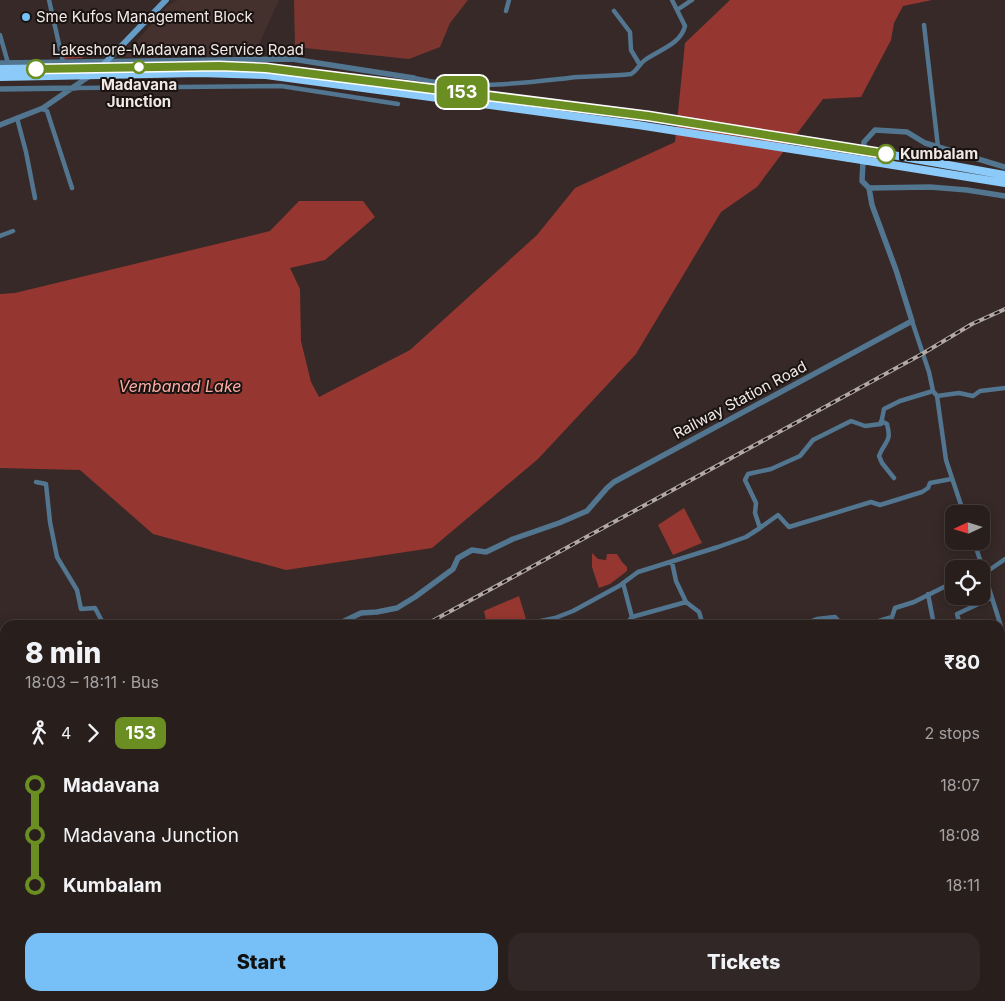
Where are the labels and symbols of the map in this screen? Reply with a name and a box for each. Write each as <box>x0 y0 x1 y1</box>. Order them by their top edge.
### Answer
place label: Sme Kufos Management Block <box>36 7 253 26</box>
marker: Sme Kufos Management Block <box>20 11 32 23</box>
street label: Lakeshore-Madavana Service Road <box>52 40 304 59</box>
unlabelled marker <box>26 59 46 79</box>
marker: Madavana Junction <box>132 60 146 74</box>
place label: Madavana Junction <box>101 75 177 111</box>
line badge: 153 <box>433 76 491 108</box>
marker: Kumbalam <box>876 144 896 164</box>
place label: Kumbalam <box>900 144 978 163</box>
street label: Railway Station Road <box>670 356 810 443</box>
water label: Vembanad Lake <box>118 376 242 396</box>
north arrow <box>945 505 990 550</box>

